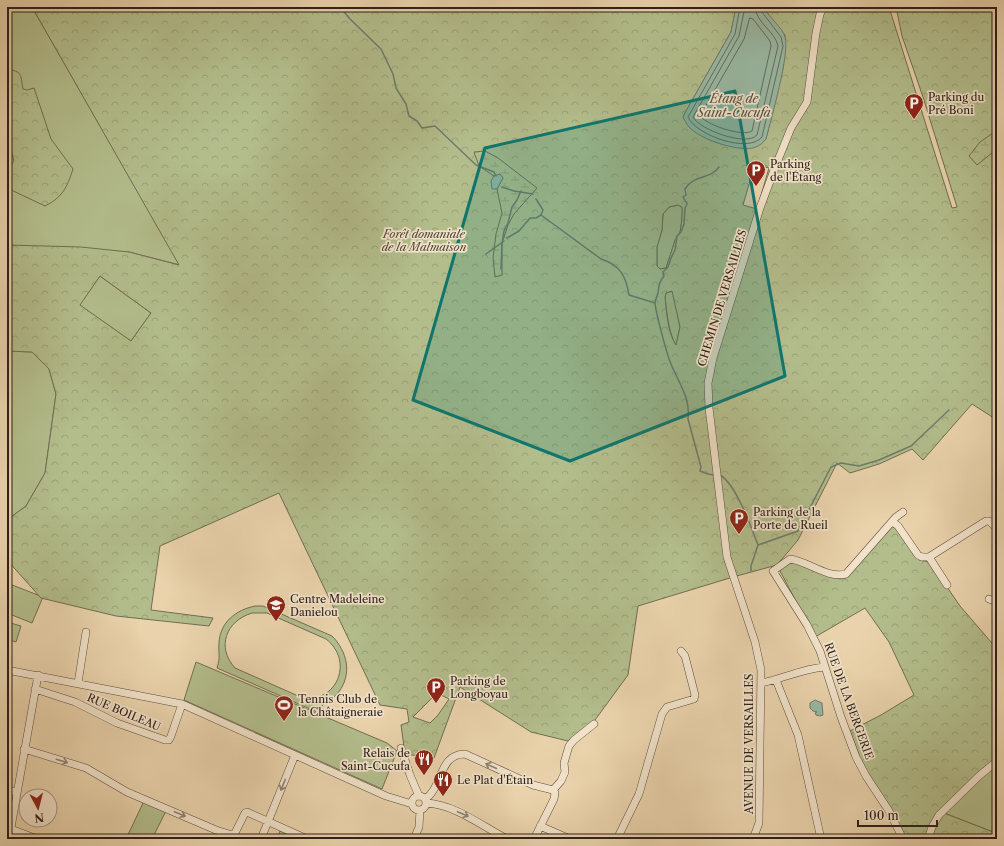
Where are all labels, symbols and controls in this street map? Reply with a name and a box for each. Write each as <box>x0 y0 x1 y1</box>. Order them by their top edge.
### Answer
water label: Étang de Saint-Cucufa <box>696 90 771 120</box>
place label: Parking du Pré Boni <box>928 90 985 117</box>
parking icon: Parking du Pré Boni <box>903 92 925 120</box>
place label: Parking de l'Étang <box>770 157 822 184</box>
parking icon: Parking de l'Étang <box>745 159 767 187</box>
park label: Forêt domaniale de la Malmaison <box>382 227 467 254</box>
street label: CHEMIN DE VERSAILLES <box>694 228 750 368</box>
place label: Parking de la Porte de Rueil <box>753 505 828 532</box>
parking icon: Parking de la Porte de Rueil <box>728 507 750 535</box>
place label: Centre Madeleine Danielou <box>290 592 385 619</box>
school or university icon: Centre Madeleine Danielou <box>265 594 287 622</box>
street label: RUE DE LA BERGERIE <box>821 641 877 762</box>
place label: Parking de Longboyau <box>450 674 508 701</box>
street label: AVENUE DE VERSAILLES <box>742 674 756 815</box>
parking icon: Parking de Longboyau <box>425 676 447 704</box>
street label: RUE BOILEAU <box>85 690 163 734</box>
place label: Tennis Club de la Châtaigneraie <box>298 692 383 719</box>
sports icon: Tennis Club de la Châtaigneraie <box>273 694 295 722</box>
place label: Relais de Saint-Cucufa <box>341 746 410 773</box>
restaurant icon: Relais de Saint-Cucufa <box>413 748 435 776</box>
one-way arrow <box>55 758 68 765</box>
one-way arrow <box>485 762 497 769</box>
restaurant icon: Le Plat d'Étain <box>432 769 454 797</box>
place label: Le Plat d'Étain <box>457 773 533 787</box>
one-way arrow <box>279 778 287 790</box>
north arrow <box>18 788 58 828</box>
scale bar <box>858 802 937 828</box>
text: 100 m <box>864 808 899 823</box>
text: N <box>33 810 45 826</box>
one-way arrow <box>173 811 185 819</box>
one-way arrow <box>456 811 468 819</box>

